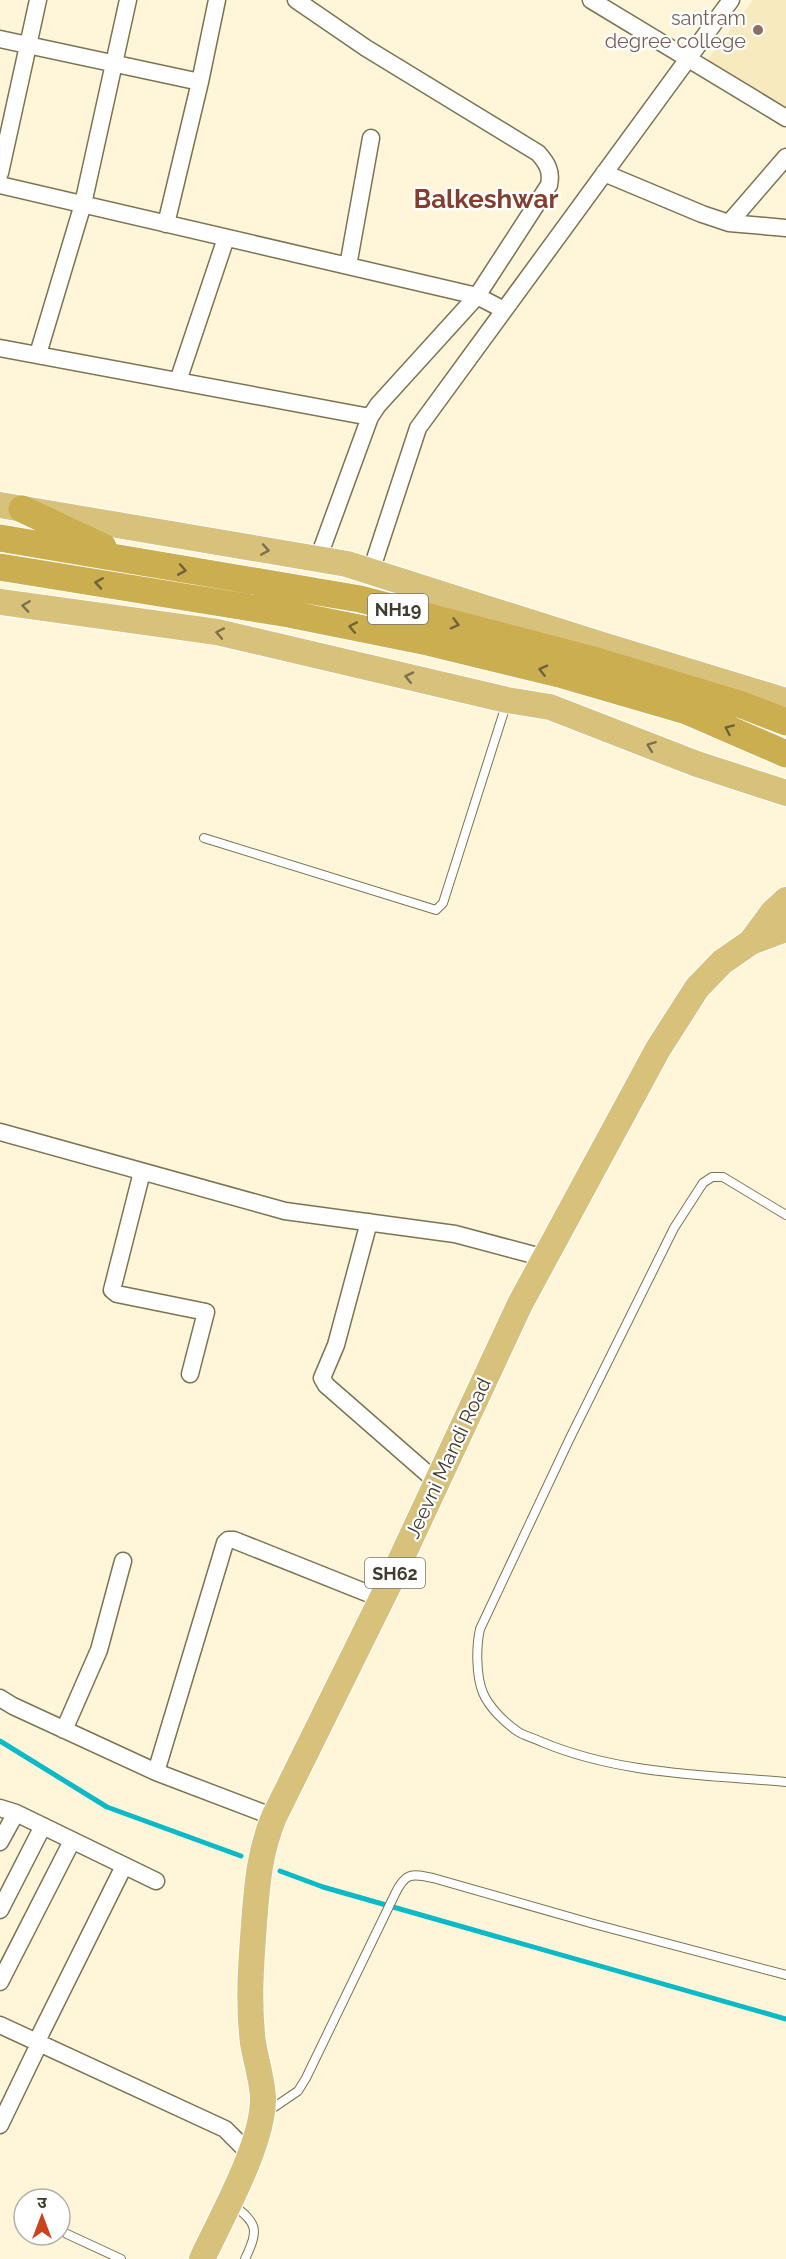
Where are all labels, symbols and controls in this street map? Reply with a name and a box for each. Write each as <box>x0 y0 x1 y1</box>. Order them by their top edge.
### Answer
place label: santram degree college <box>605 6 746 53</box>
marker: santram degree college <box>751 23 765 37</box>
district label: Balkeshwar <box>414 184 559 214</box>
one-way arrow <box>259 543 269 556</box>
one-way arrow <box>176 563 186 576</box>
one-way arrow <box>94 578 103 590</box>
road number: NH19 <box>368 594 428 624</box>
one-way arrow <box>22 600 31 612</box>
one-way arrow <box>450 617 460 630</box>
one-way arrow <box>348 621 358 634</box>
one-way arrow <box>215 627 225 640</box>
one-way arrow <box>538 664 548 677</box>
one-way arrow <box>405 671 415 684</box>
one-way arrow <box>724 724 735 736</box>
one-way arrow <box>646 741 657 754</box>
street label: Jeevni Mandi Road <box>400 1374 496 1542</box>
road number: SH62 <box>365 1558 425 1588</box>
north arrow <box>12 2187 72 2247</box>
text: उ <box>37 2193 47 2212</box>

